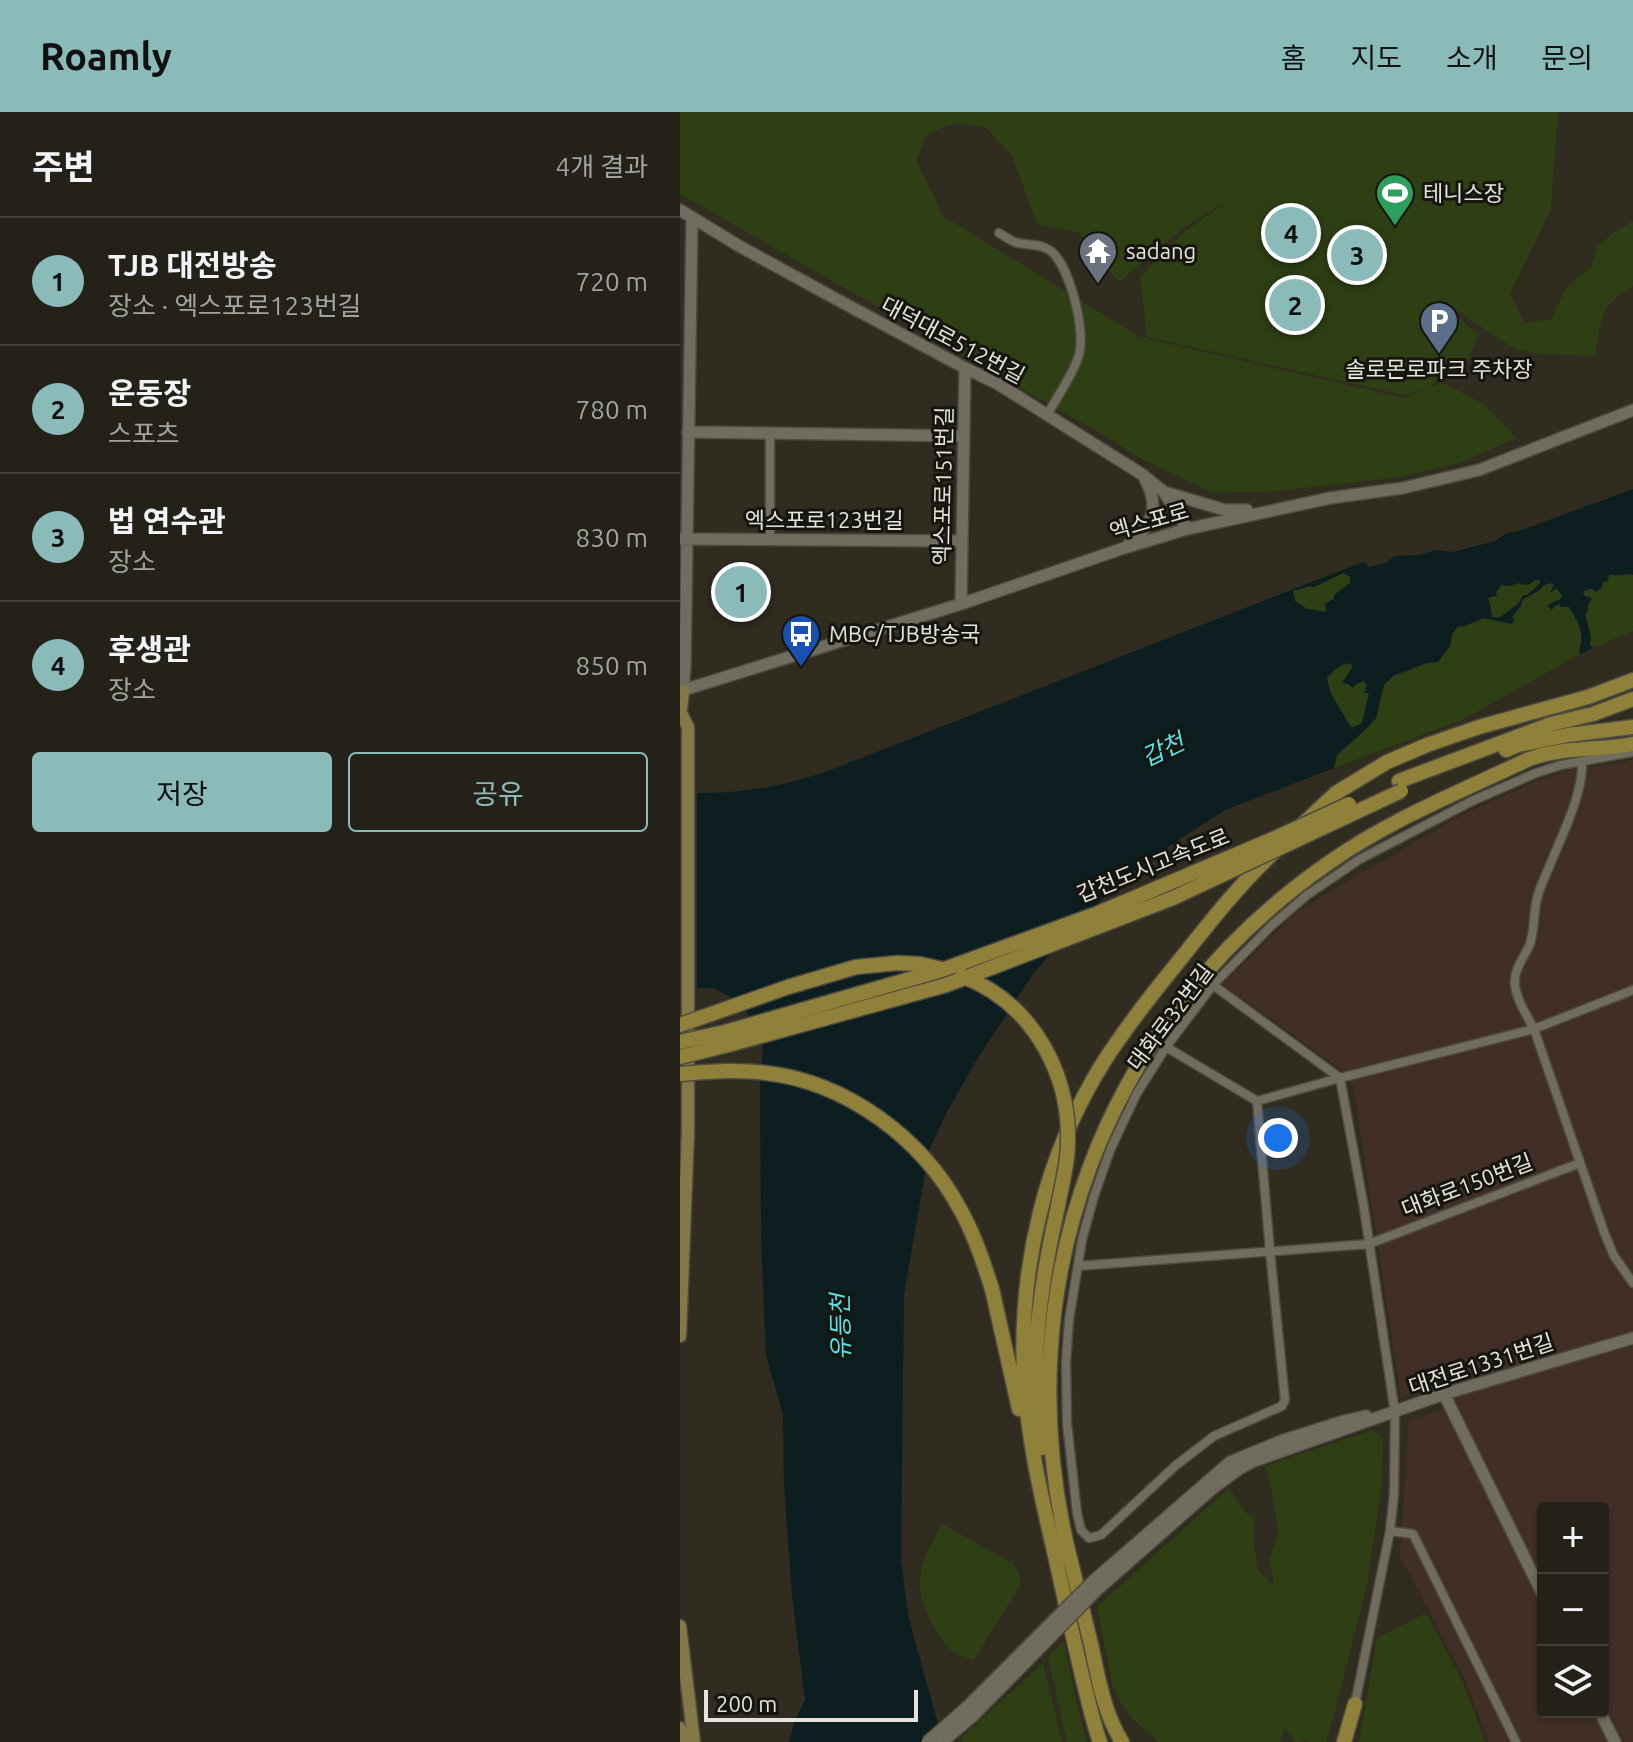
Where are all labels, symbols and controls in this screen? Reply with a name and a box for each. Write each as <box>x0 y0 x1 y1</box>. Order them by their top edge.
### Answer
text: Roamly <box>40 35 172 77</box>
text: 홈 <box>1281 42 1306 73</box>
text: 지도 <box>1350 42 1402 73</box>
text: 소개 <box>1446 42 1497 73</box>
text: 문의 <box>1541 42 1593 73</box>
text: 주변 <box>32 147 95 185</box>
text: 4개 결과 <box>556 152 648 181</box>
sports icon: 테니스장 <box>1374 172 1416 227</box>
place label: 테니스장 <box>1423 180 1504 205</box>
pin: 4 <box>1265 203 1317 263</box>
pin: 3 <box>1331 225 1383 285</box>
temple icon: sadang <box>1077 230 1119 285</box>
place label: sadang <box>1126 238 1196 263</box>
text: TJB 대전방송 <box>108 248 277 282</box>
text: 1 <box>51 267 65 296</box>
text: 720 m <box>576 267 648 296</box>
pin: 2 <box>1269 275 1321 335</box>
text: 장소 · 엑스포로123번길 <box>108 291 362 320</box>
street label: 대덕대로512번길 <box>877 291 1029 388</box>
parking icon: 솔로몬로파크 주차장 <box>1418 300 1460 355</box>
place label: 솔로몬로파크 주차장 <box>1345 356 1533 381</box>
text: 운동장 <box>108 376 191 410</box>
text: 2 <box>51 395 65 424</box>
text: 780 m <box>576 395 648 424</box>
street label: 엑스포로151번길 <box>929 406 956 566</box>
text: 스포츠 <box>108 419 180 448</box>
street label: 엑스포로 <box>1107 497 1191 544</box>
text: 법 연수관 <box>108 504 226 538</box>
street label: 엑스포로123번길 <box>745 507 903 532</box>
text: 3 <box>51 523 65 552</box>
text: 830 m <box>576 523 648 552</box>
text: 장소 <box>108 547 156 576</box>
pin: 1 <box>715 562 767 622</box>
bus stop icon: MBC/TJB방송국 <box>780 613 822 668</box>
place label: MBC/TJB방송국 <box>829 621 980 646</box>
text: 후생관 <box>108 632 191 666</box>
text: 4 <box>51 651 65 680</box>
text: 850 m <box>576 651 648 680</box>
text: 장소 <box>108 675 156 704</box>
water label: 갑천 <box>1137 726 1191 771</box>
button: 저장 <box>32 752 332 832</box>
button: 공유 <box>348 752 648 832</box>
street label: 갑천도시고속도로 <box>1073 823 1233 906</box>
street label: 대화로32번길 <box>1122 959 1218 1075</box>
your location <box>1258 1118 1298 1158</box>
street label: 대화로150번길 <box>1398 1148 1536 1221</box>
water label: 유등천 <box>826 1291 855 1360</box>
street label: 대전로1331번길 <box>1405 1328 1556 1399</box>
map controls <box>1537 1502 1609 1718</box>
button: + <box>1537 1502 1609 1574</box>
button: − <box>1537 1574 1609 1646</box>
button: layers <box>1537 1646 1609 1718</box>
scale bar <box>704 1686 918 1722</box>
text: 200 m <box>716 1691 777 1716</box>

